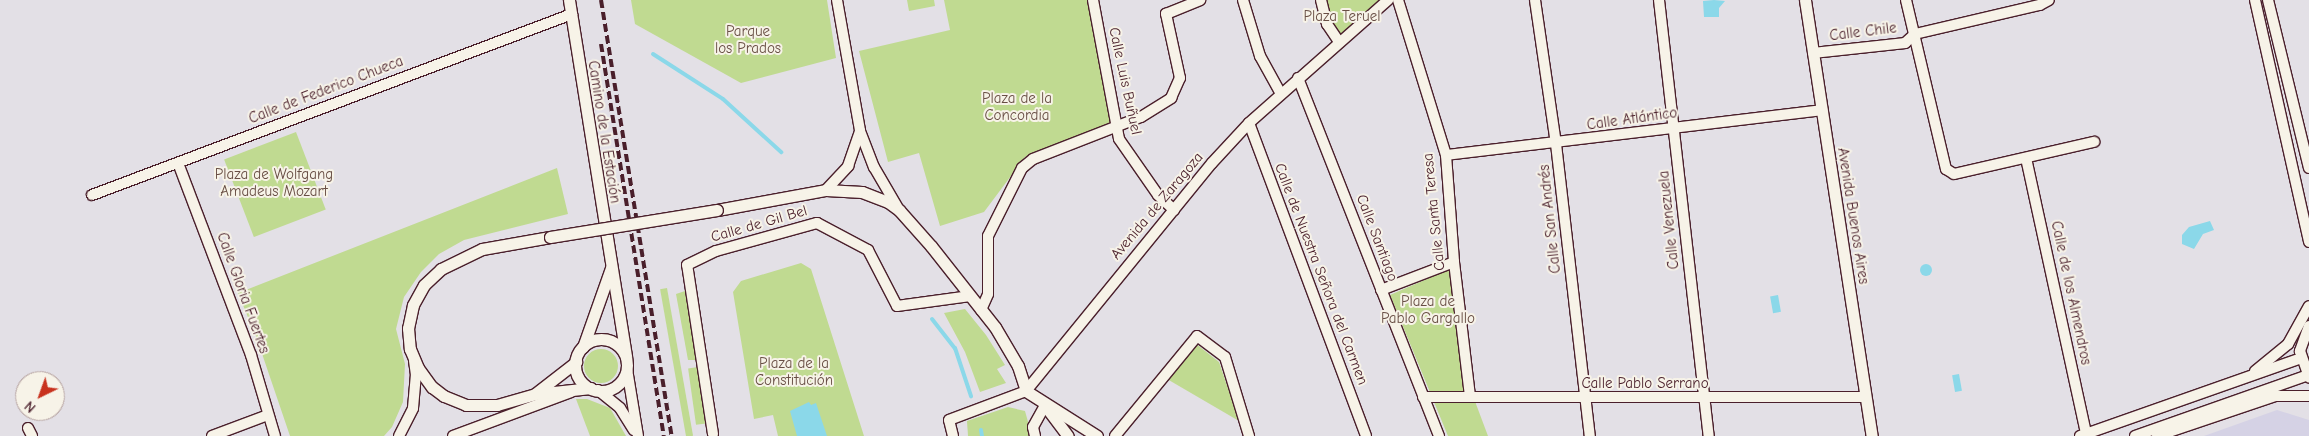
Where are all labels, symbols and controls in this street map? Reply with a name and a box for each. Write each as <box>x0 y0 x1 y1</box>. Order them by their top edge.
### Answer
park label: Plaza Teruel <box>1304 8 1380 26</box>
street label: Calle Chile <box>1828 19 1898 45</box>
park label: Parque los Prados <box>715 22 781 57</box>
street label: Calle Luis Buñuel <box>1105 26 1145 136</box>
street label: Calle de Federico Chueca <box>246 52 406 128</box>
street label: Camino de la Estación <box>584 59 624 205</box>
park label: Plaza de la Concordia <box>982 89 1052 124</box>
street label: Calle Atlántico <box>1586 104 1678 134</box>
street label: Avenida Buenos Aires <box>1833 146 1873 286</box>
street label: Avenida de Zaragoza <box>1107 149 1207 263</box>
street label: Calle Santa Teresa <box>1419 152 1449 272</box>
street label: Calle de Nuestra Señora del Carmen <box>1270 161 1372 387</box>
street label: Calle San Andrés <box>1535 164 1565 274</box>
park label: Plaza de Wolfgang Amadeus Mozart <box>215 165 333 200</box>
street label: Calle Venezuela <box>1655 170 1683 270</box>
street label: Calle Santiago <box>1352 192 1402 284</box>
street label: Calle de Gil Bel <box>709 202 809 246</box>
street label: Calle de los Almendros <box>2047 219 2095 367</box>
street label: Calle Gloria Fuertes <box>213 230 273 356</box>
park label: Plaza de Pablo Gargallo <box>1381 292 1475 327</box>
park label: Plaza de la Constitución <box>755 354 833 389</box>
north arrow <box>15 371 65 421</box>
street label: Calle Pablo Serrano <box>1581 375 1709 393</box>
text: N <box>21 397 39 416</box>

